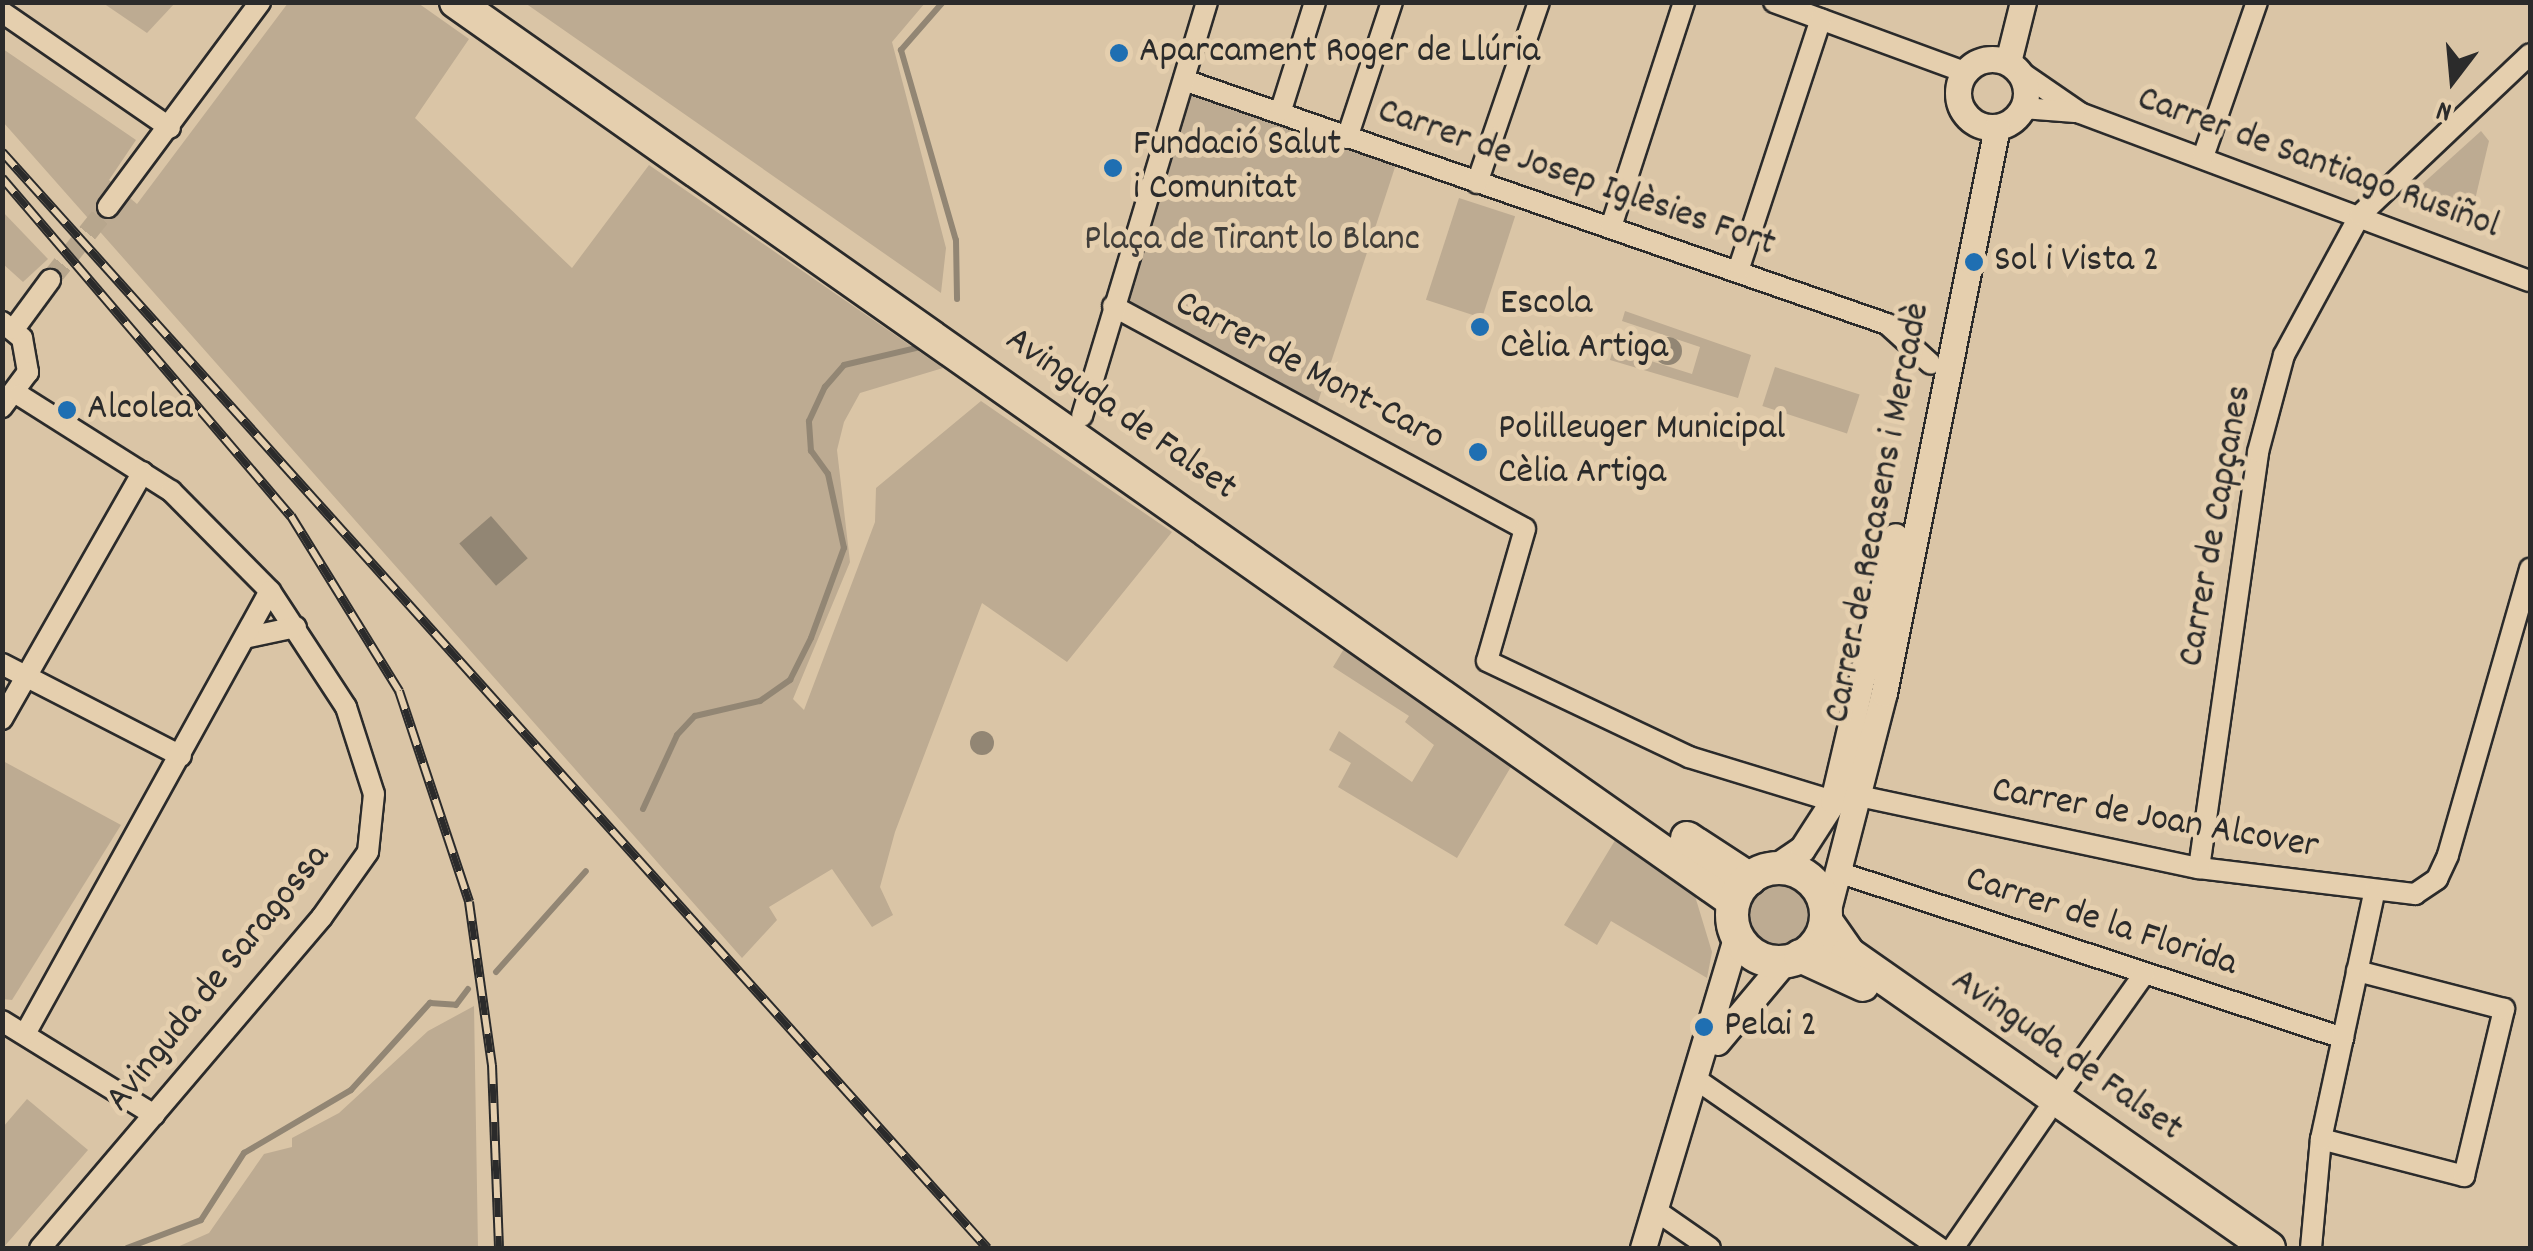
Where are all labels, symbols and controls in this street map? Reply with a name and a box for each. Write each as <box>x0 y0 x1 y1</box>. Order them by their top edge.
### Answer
place label: Aparcament Roger de Llúria <box>1139 30 1540 76</box>
north arrow <box>2403 30 2503 130</box>
marker: Aparcament Roger de Llúria <box>1108 42 1130 64</box>
street label: Carrer de Santiago Rusiñol <box>2131 77 2505 251</box>
text: N <box>2433 88 2457 130</box>
street label: Carrer de Josep Iglèsies Fort <box>1371 89 1781 269</box>
place label: Fundació Salut i Comunitat <box>1133 123 1341 212</box>
marker: Fundació Salut i Comunitat <box>1102 157 1124 179</box>
park label: Plaça de Tirant lo Blanc <box>1084 218 1420 264</box>
place label: Sol i Vista 2 <box>1994 239 2159 285</box>
marker: Sol i Vista 2 <box>1963 251 1985 273</box>
street label: Carrer de Mont-Caro <box>1166 282 1452 462</box>
place label: Escola Cèlia Artiga <box>1500 282 1668 372</box>
street label: Carrer de Recasens i Mercadè <box>1816 299 1942 727</box>
marker: Escola Cèlia Artiga <box>1469 316 1491 338</box>
street label: Avinguda de Falset <box>995 318 1245 512</box>
street label: Carrer de Capçanes <box>2170 382 2264 670</box>
place label: Alcolea <box>87 387 193 433</box>
marker: Alcolea <box>56 399 78 421</box>
place label: Polilleuger Municipal Cèlia Artiga <box>1498 407 1785 496</box>
marker: Polilleuger Municipal Cèlia Artiga <box>1467 441 1489 463</box>
street label: Carrer de Joan Alcover <box>1988 769 2322 871</box>
street label: Avinguda de Saragossa <box>97 836 341 1122</box>
street label: Carrer de la Florida <box>1960 858 2242 988</box>
street label: Avinguda de Falset <box>1941 959 2191 1153</box>
place label: Pelai 2 <box>1724 1004 1817 1050</box>
marker: Pelai 2 <box>1693 1016 1715 1038</box>

